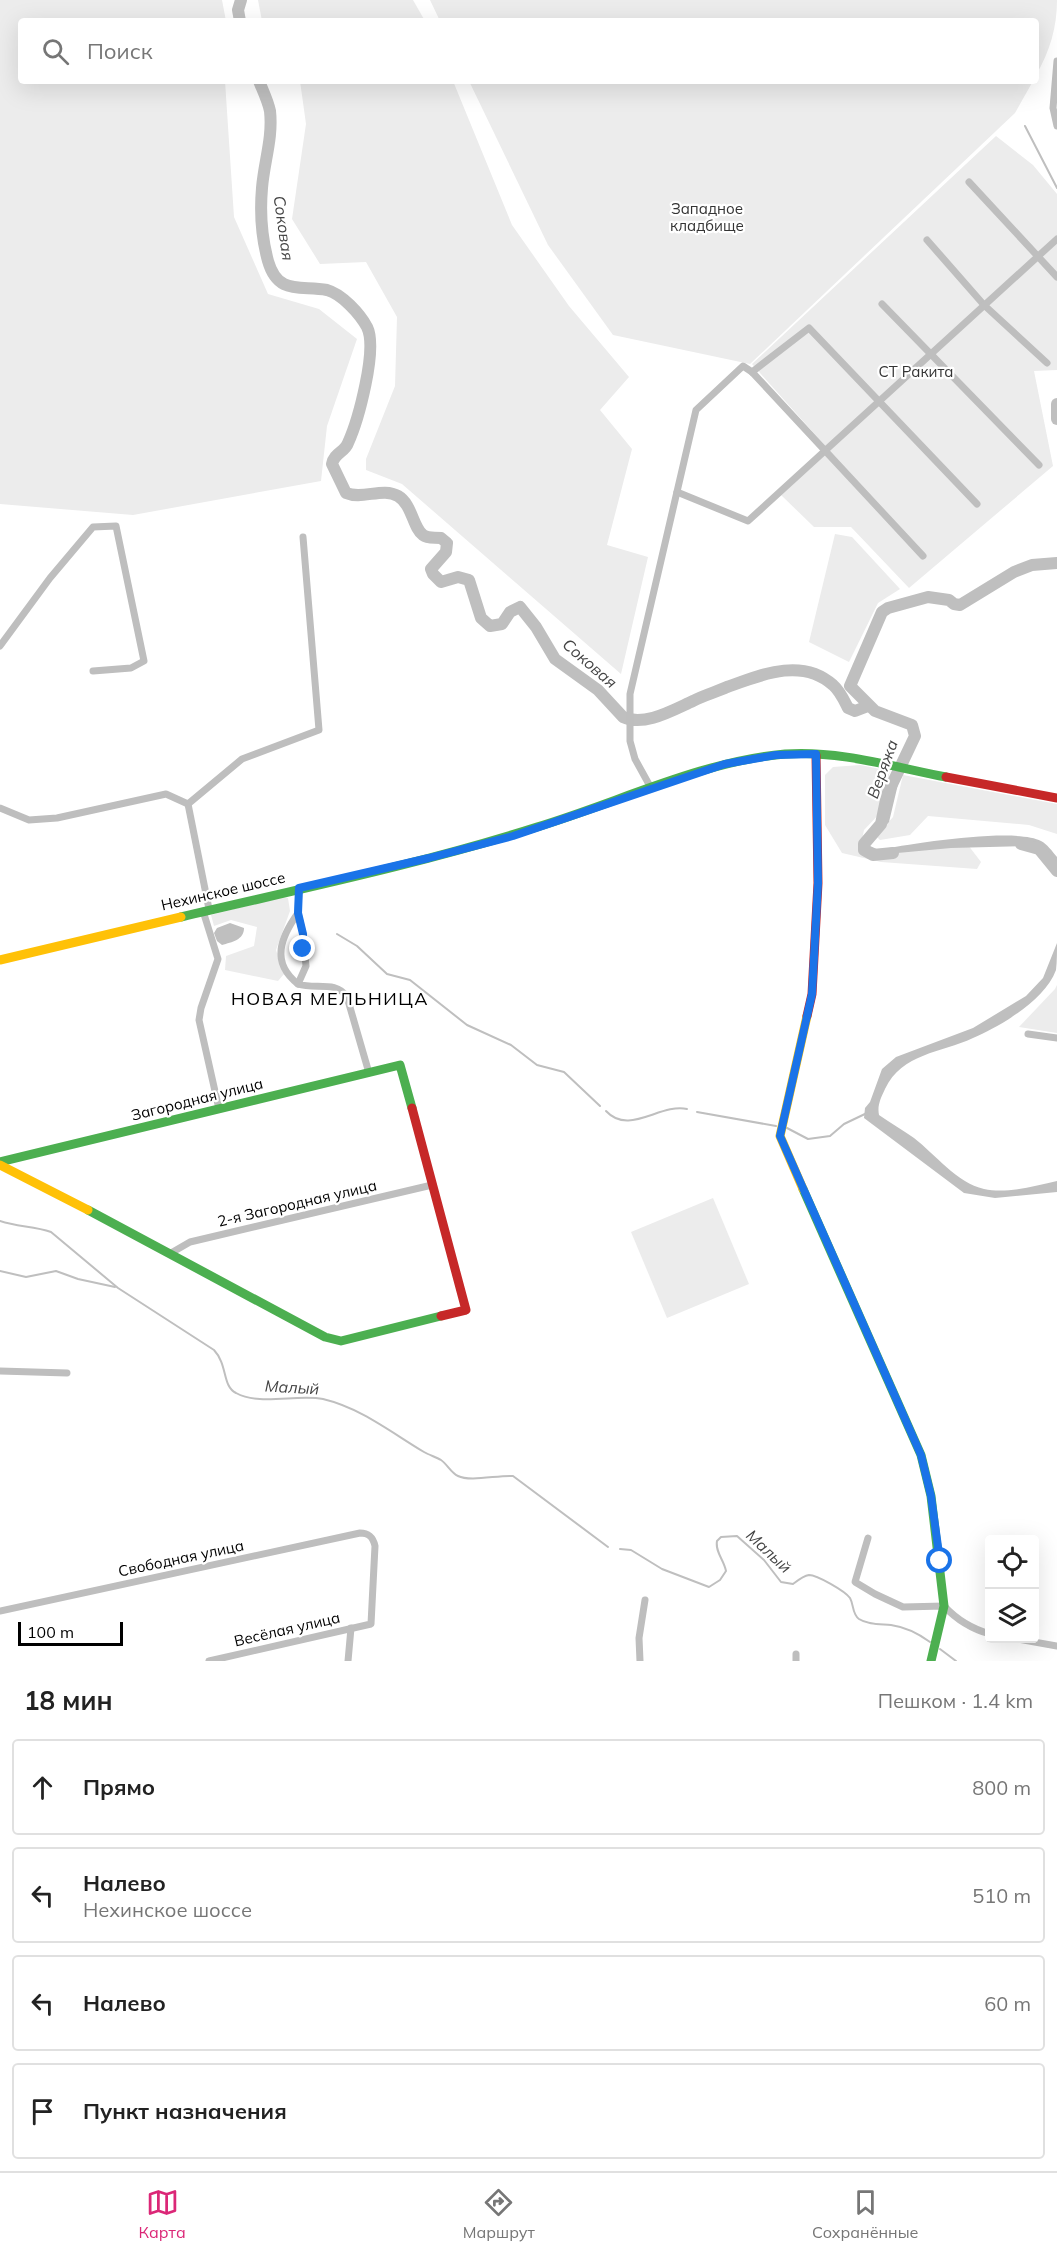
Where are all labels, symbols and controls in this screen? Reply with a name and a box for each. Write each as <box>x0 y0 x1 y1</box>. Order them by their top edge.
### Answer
search box <box>18 18 1039 84</box>
icon: search <box>39 35 72 68</box>
text: Поиск <box>87 37 153 65</box>
water label: Соковая <box>270 194 298 262</box>
park label: Западное кладбище <box>670 199 744 235</box>
park label: СТ Ракита <box>879 362 953 381</box>
water label: Соковая <box>559 634 621 692</box>
water label: Веряжа <box>862 737 902 801</box>
street label: Нехинское шоссе <box>159 867 287 915</box>
route end <box>289 935 315 961</box>
district label: НОВАЯ МЕЛЬНИЦА <box>231 987 429 1010</box>
street label: Загородная улица <box>129 1073 265 1125</box>
street label: 2-я Загородная улица <box>216 1175 378 1231</box>
water label: Малый <box>264 1376 320 1398</box>
water label: Малый <box>742 1525 796 1577</box>
street label: Свободная улица <box>116 1535 246 1581</box>
map controls <box>985 1535 1039 1643</box>
button: locate <box>985 1535 1039 1589</box>
route start <box>926 1547 952 1573</box>
button: layers <box>985 1589 1039 1643</box>
street label: Весёлая улица <box>232 1608 342 1650</box>
scale bar <box>18 1619 123 1646</box>
text: 100 m <box>27 1622 74 1642</box>
text: 18 мин <box>24 1684 113 1717</box>
text: Пешком · 1.4 km <box>878 1688 1033 1713</box>
icon: ahead <box>26 1771 59 1804</box>
text: Прямо <box>83 1773 155 1801</box>
text: 800 m <box>972 1775 1031 1800</box>
text: Налево <box>83 1869 166 1897</box>
icon: left <box>26 1879 59 1912</box>
text: 510 m <box>972 1883 1031 1908</box>
text: Нехинское шоссе <box>83 1897 252 1922</box>
icon: left <box>26 1987 59 2020</box>
text: Налево <box>83 1989 166 2017</box>
text: 60 m <box>984 1991 1031 2016</box>
icon: arrive <box>26 2095 59 2128</box>
text: Пункт назначения <box>83 2097 287 2125</box>
tab: Карта <box>139 2186 186 2242</box>
tab: Маршрут <box>463 2186 535 2242</box>
tab: Сохранённые <box>812 2186 918 2242</box>

